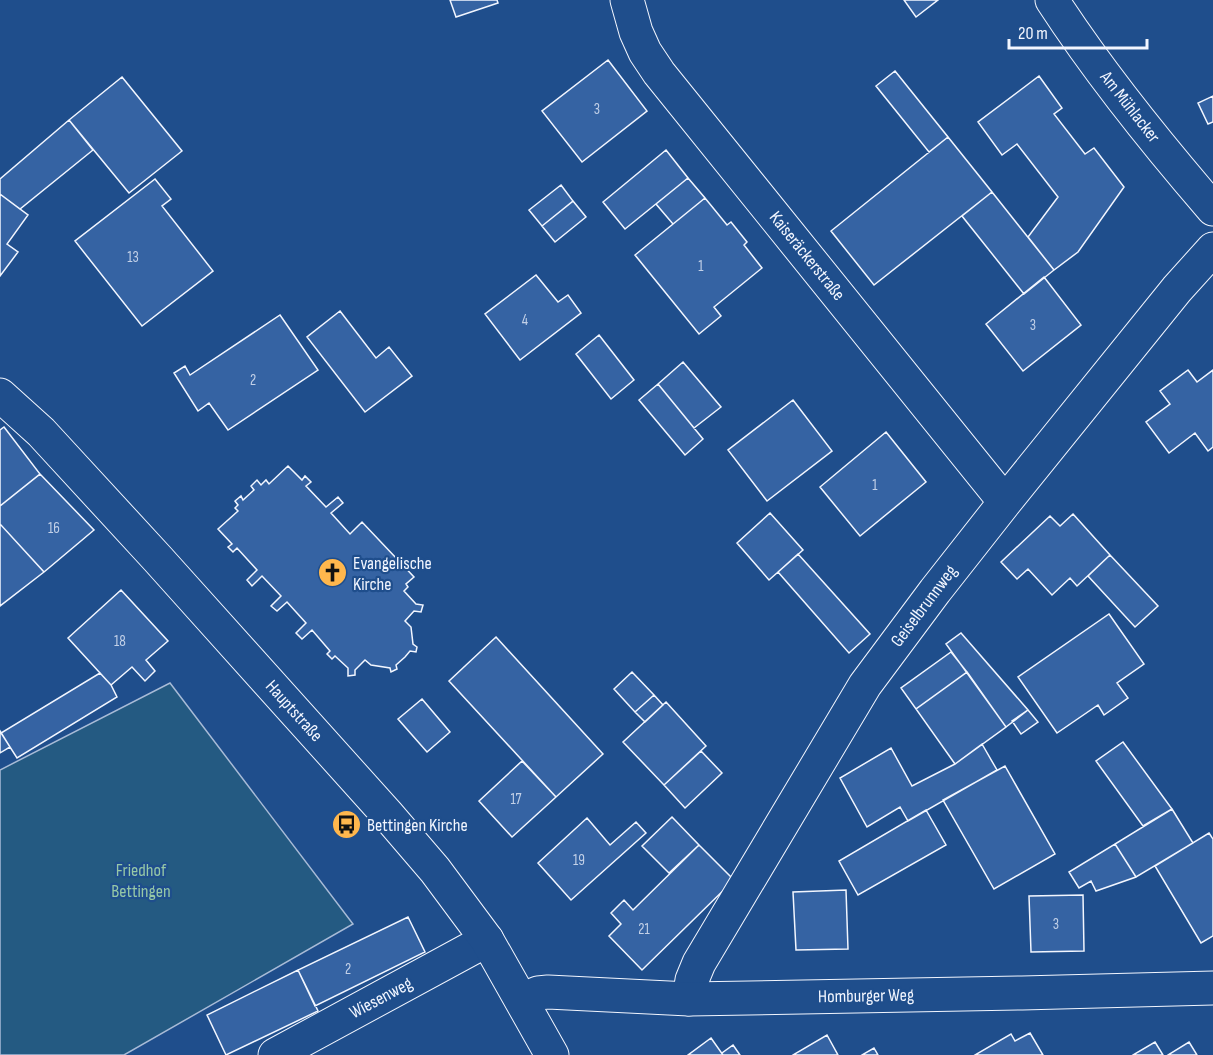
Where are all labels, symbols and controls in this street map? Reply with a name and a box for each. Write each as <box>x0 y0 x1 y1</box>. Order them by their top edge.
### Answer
scale bar <box>1009 12 1147 50</box>
text: 20 m <box>1018 23 1048 44</box>
street label: Am Mühlacker <box>1095 66 1164 147</box>
house number: 3 <box>594 100 600 119</box>
street label: Kaiseräckerstraße <box>765 207 849 305</box>
house number: 13 <box>127 248 139 267</box>
house number: 1 <box>698 257 704 276</box>
house number: 4 <box>522 311 528 330</box>
house number: 3 <box>1030 316 1036 335</box>
house number: 2 <box>250 371 256 390</box>
house number: 1 <box>872 476 878 495</box>
house number: 16 <box>48 519 60 538</box>
place label: Evangelische Kirche <box>353 553 432 595</box>
church icon: Evangelische Kirche <box>316 557 348 589</box>
street label: Geiselbrunnweg <box>887 561 961 651</box>
house number: 18 <box>114 632 126 651</box>
street label: Hauptstraße <box>261 676 327 746</box>
house number: 17 <box>510 790 522 809</box>
bus stop icon: Bettingen Kirche <box>330 809 362 841</box>
place label: Bettingen Kirche <box>367 815 468 836</box>
house number: 19 <box>573 851 585 870</box>
park label: Friedhof Bettingen <box>111 860 171 902</box>
house number: 3 <box>1053 915 1059 934</box>
house number: 21 <box>638 920 650 939</box>
house number: 2 <box>345 960 351 979</box>
street label: Wiesenweg <box>346 973 416 1023</box>
street label: Homburger Weg <box>818 985 914 1007</box>

